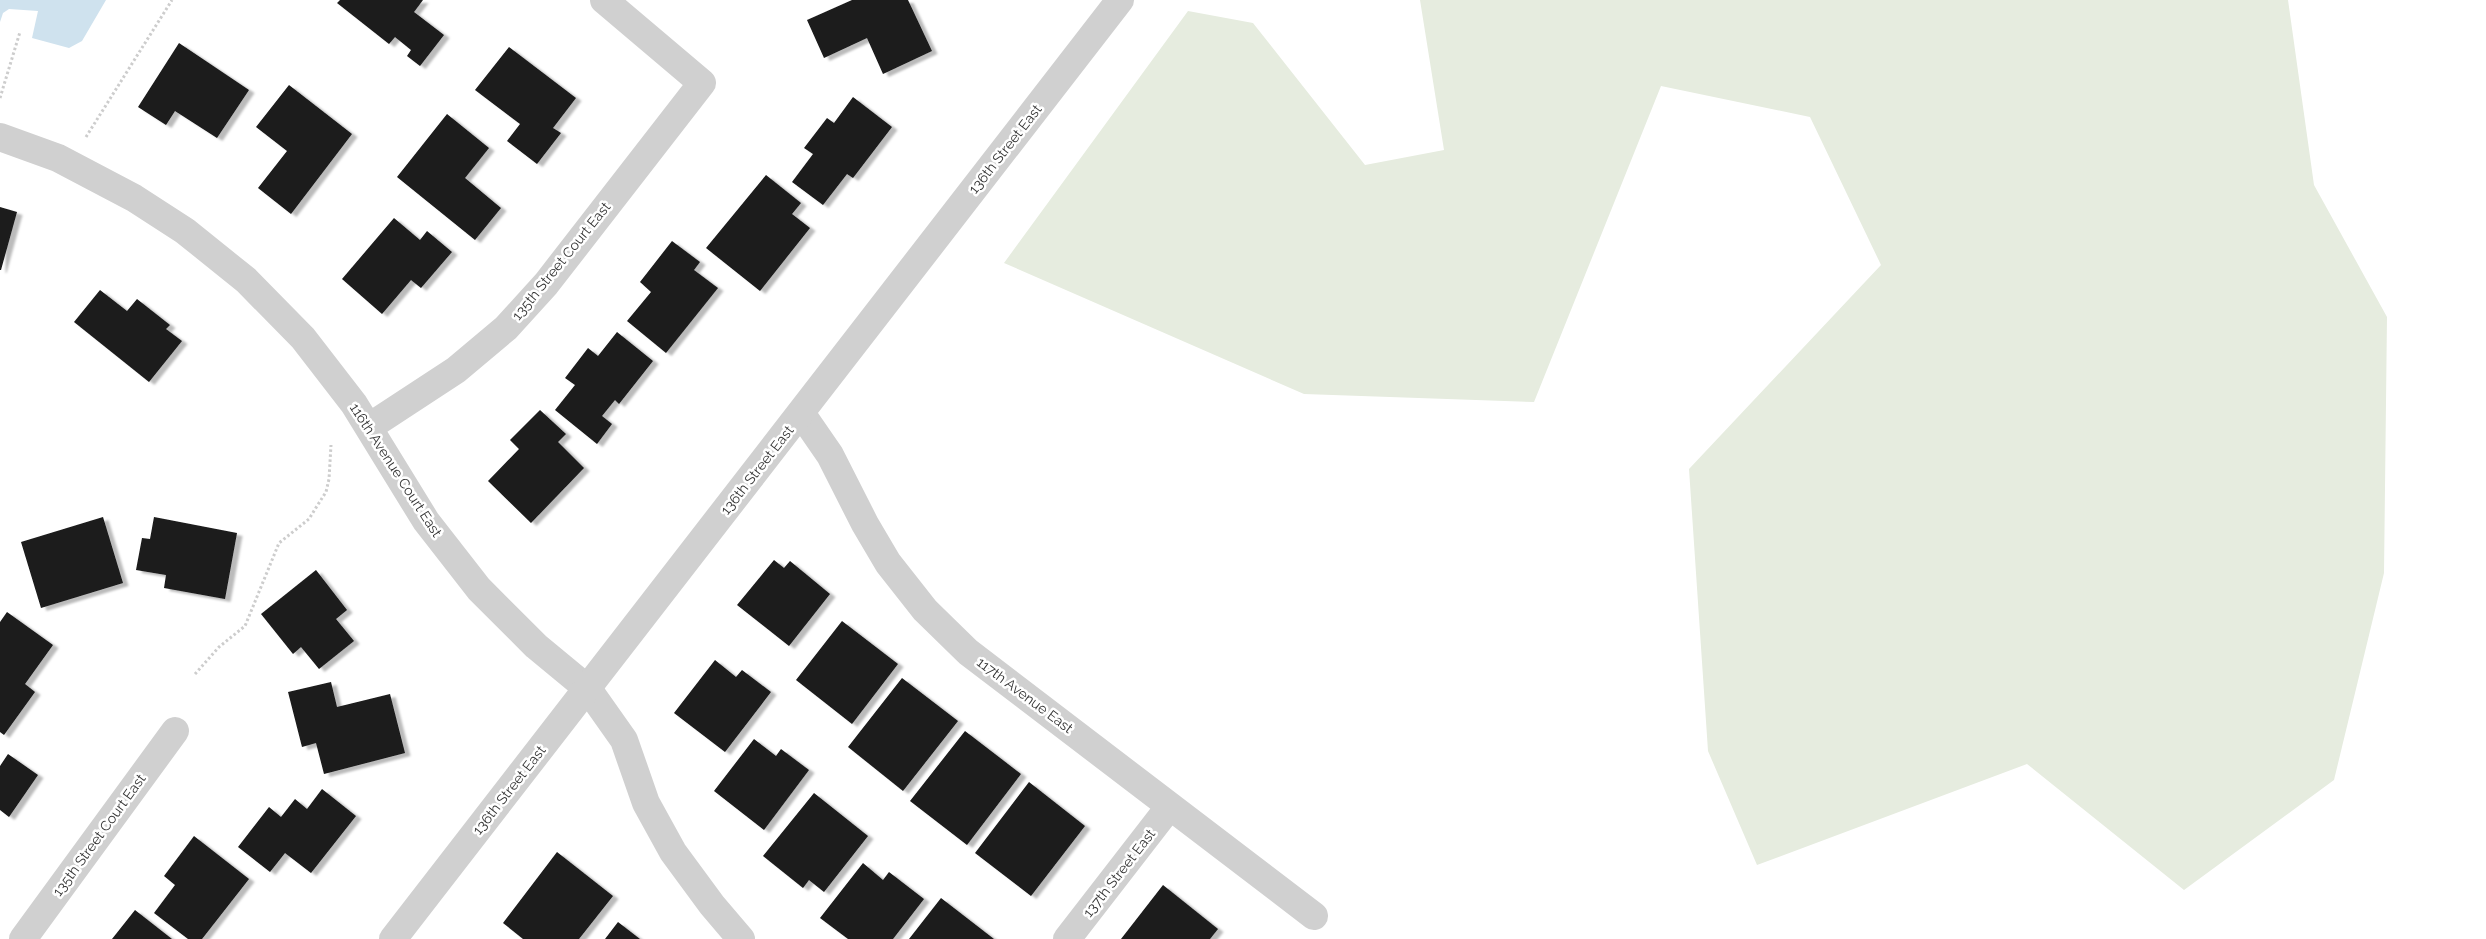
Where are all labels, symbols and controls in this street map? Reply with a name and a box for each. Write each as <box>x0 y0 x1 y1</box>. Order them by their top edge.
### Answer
street label: 136th Street East <box>965 101 1045 197</box>
street label: 135th Street Court East <box>509 199 614 323</box>
street label: 116th Avenue Court East <box>347 400 445 540</box>
street label: 136th Street East <box>717 422 797 518</box>
street label: 117th Avenue East <box>974 654 1076 736</box>
street label: 136th Street East <box>469 742 549 838</box>
street label: 135th Street Court East <box>49 771 149 899</box>
street label: 137th Street East <box>1080 826 1159 920</box>

